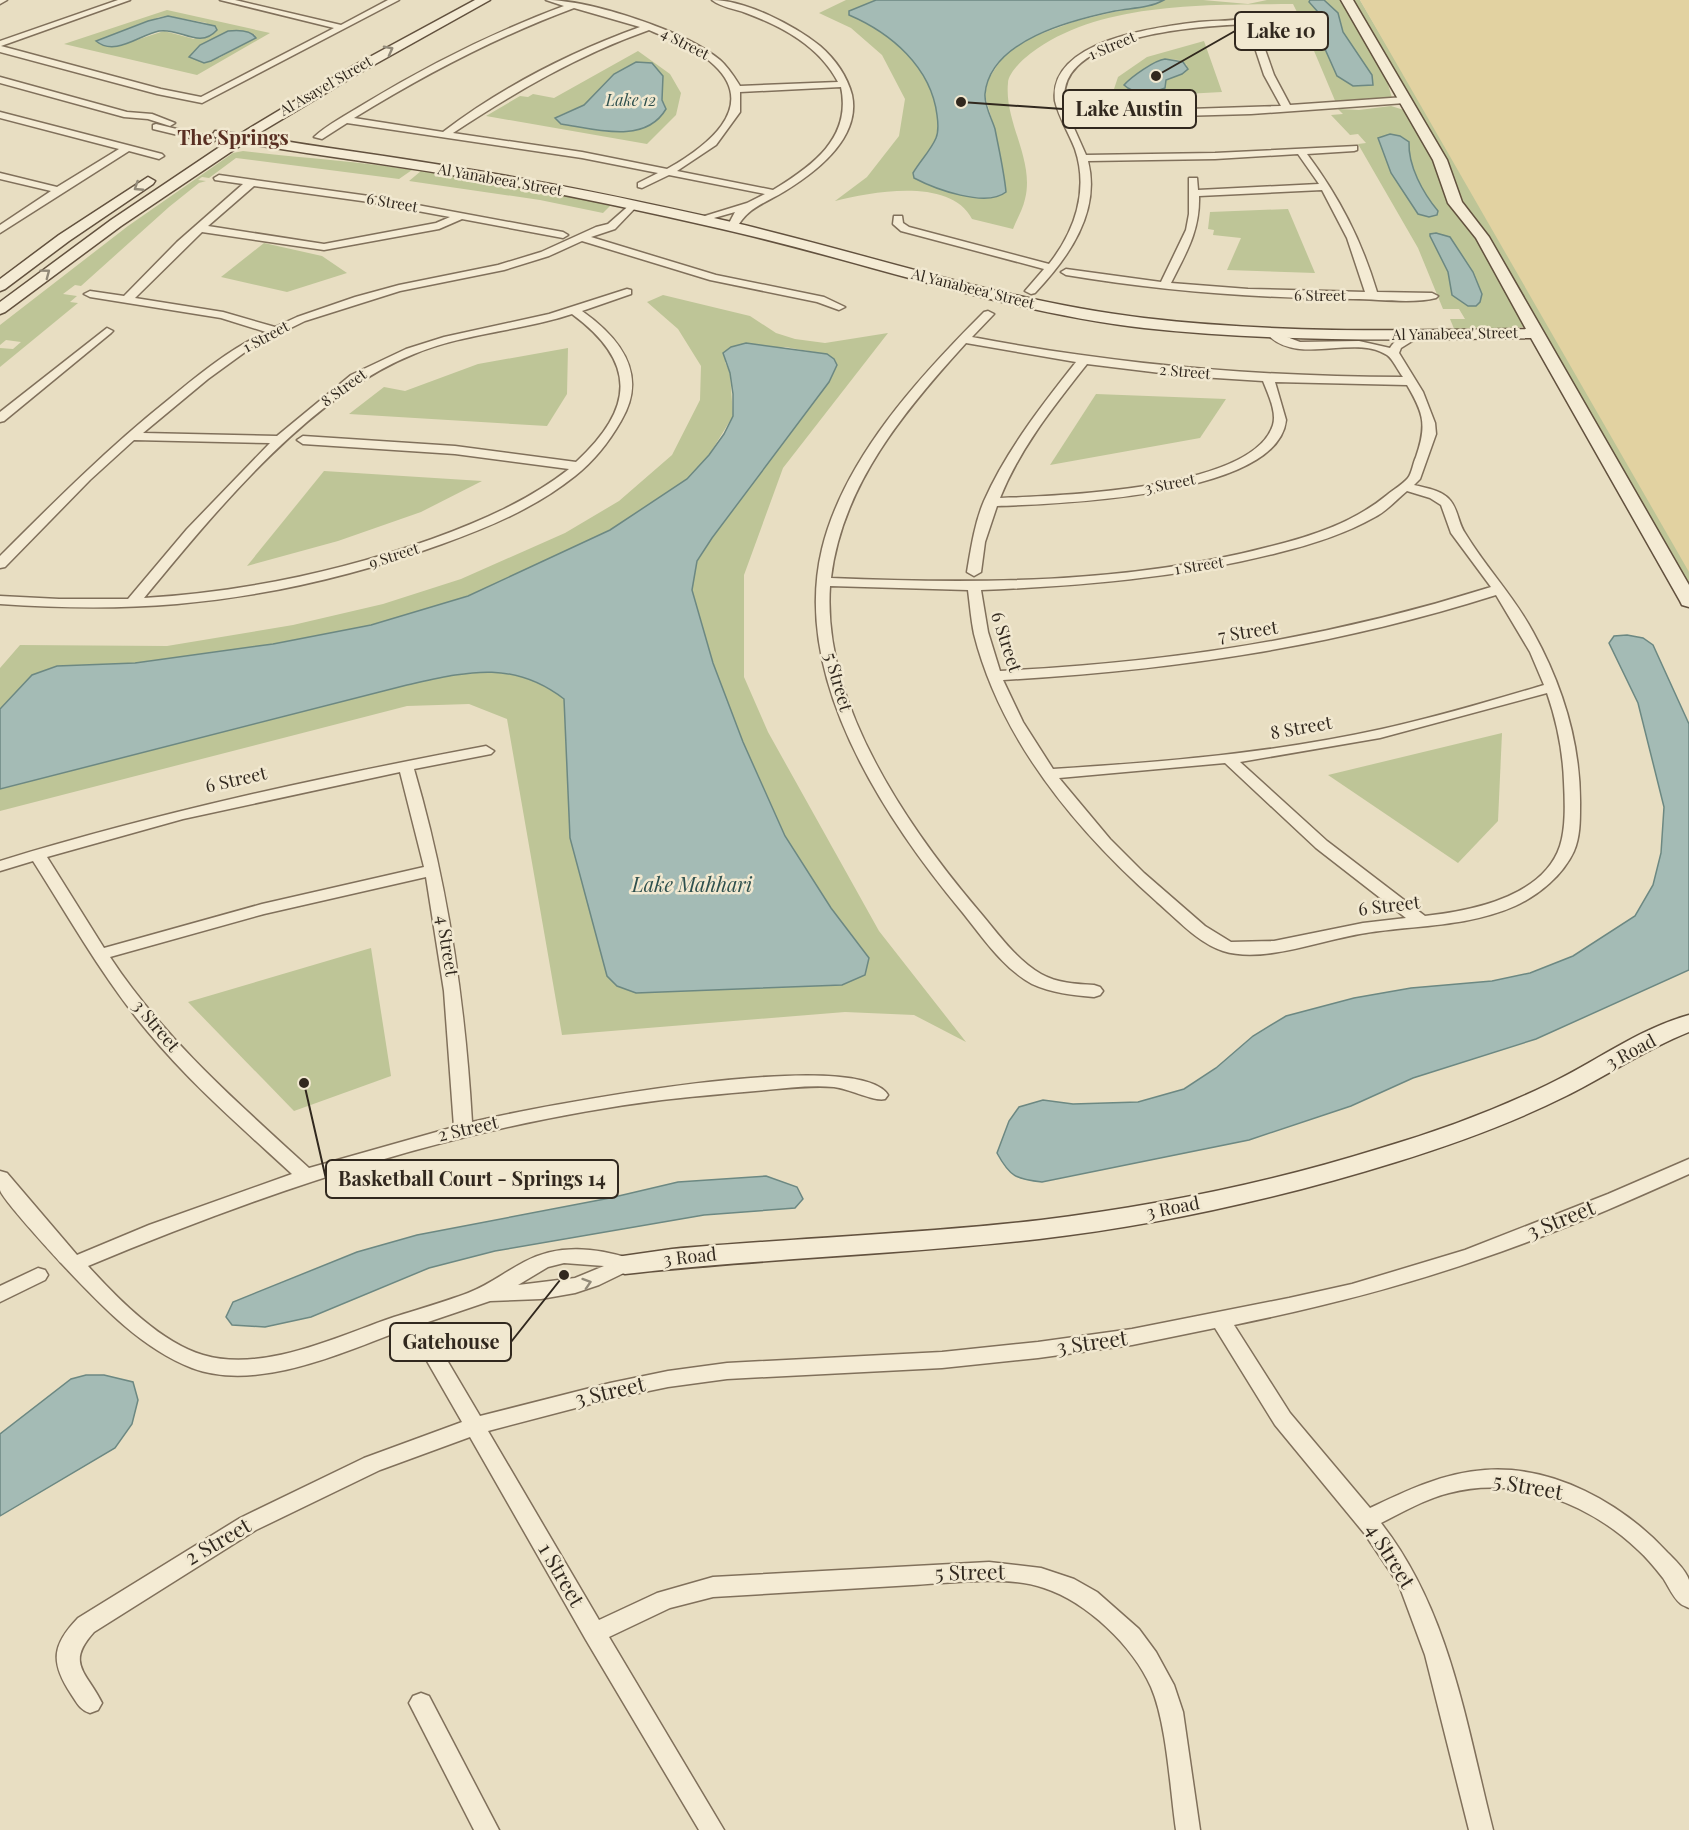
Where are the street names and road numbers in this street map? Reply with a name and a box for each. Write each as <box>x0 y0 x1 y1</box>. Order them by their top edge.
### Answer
street label: 4 Street <box>658 23 714 64</box>
street label: 1 Street <box>1085 26 1139 64</box>
street label: Al Asayel Street <box>275 50 376 120</box>
street label: Al Yanabeea' Street <box>435 158 565 200</box>
street label: 6 Street <box>365 188 420 216</box>
street label: Al Yanabeea' Street <box>909 263 1038 313</box>
street label: 6 Street <box>1294 285 1347 305</box>
street label: 1 Street <box>239 315 293 357</box>
street label: Al Yanabeea' Street <box>1391 322 1519 344</box>
street label: 2 Street <box>1159 359 1212 383</box>
street label: 8 Street <box>317 363 371 411</box>
street label: 3 Street <box>1143 468 1197 498</box>
street label: 9 Street <box>366 537 422 573</box>
street label: 1 Street <box>1173 551 1226 579</box>
street label: 6 Street <box>986 608 1028 676</box>
street label: 7 Street <box>1216 614 1280 648</box>
street label: 5 Street <box>819 650 859 714</box>
street label: 8 Street <box>1268 710 1334 744</box>
street label: 6 Street <box>203 760 269 798</box>
street label: 6 Street <box>1357 889 1422 921</box>
street label: 4 Street <box>431 913 465 979</box>
street label: 3 Street <box>128 994 186 1057</box>
street label: 3 Road <box>1601 1028 1660 1074</box>
street label: 2 Street <box>435 1109 501 1147</box>
street label: 3 Road <box>1144 1190 1202 1224</box>
street label: 3 Street <box>1522 1192 1599 1244</box>
street label: 3 Road <box>662 1241 718 1271</box>
street label: 3 Street <box>1055 1322 1129 1360</box>
street label: 3 Street <box>572 1368 648 1412</box>
street label: 5 Street <box>1491 1465 1566 1505</box>
street label: 2 Street <box>179 1510 256 1570</box>
street label: 4 Street <box>1361 1517 1423 1593</box>
street label: 1 Street <box>533 1537 592 1612</box>
street label: 5 Street <box>935 1556 1006 1586</box>

